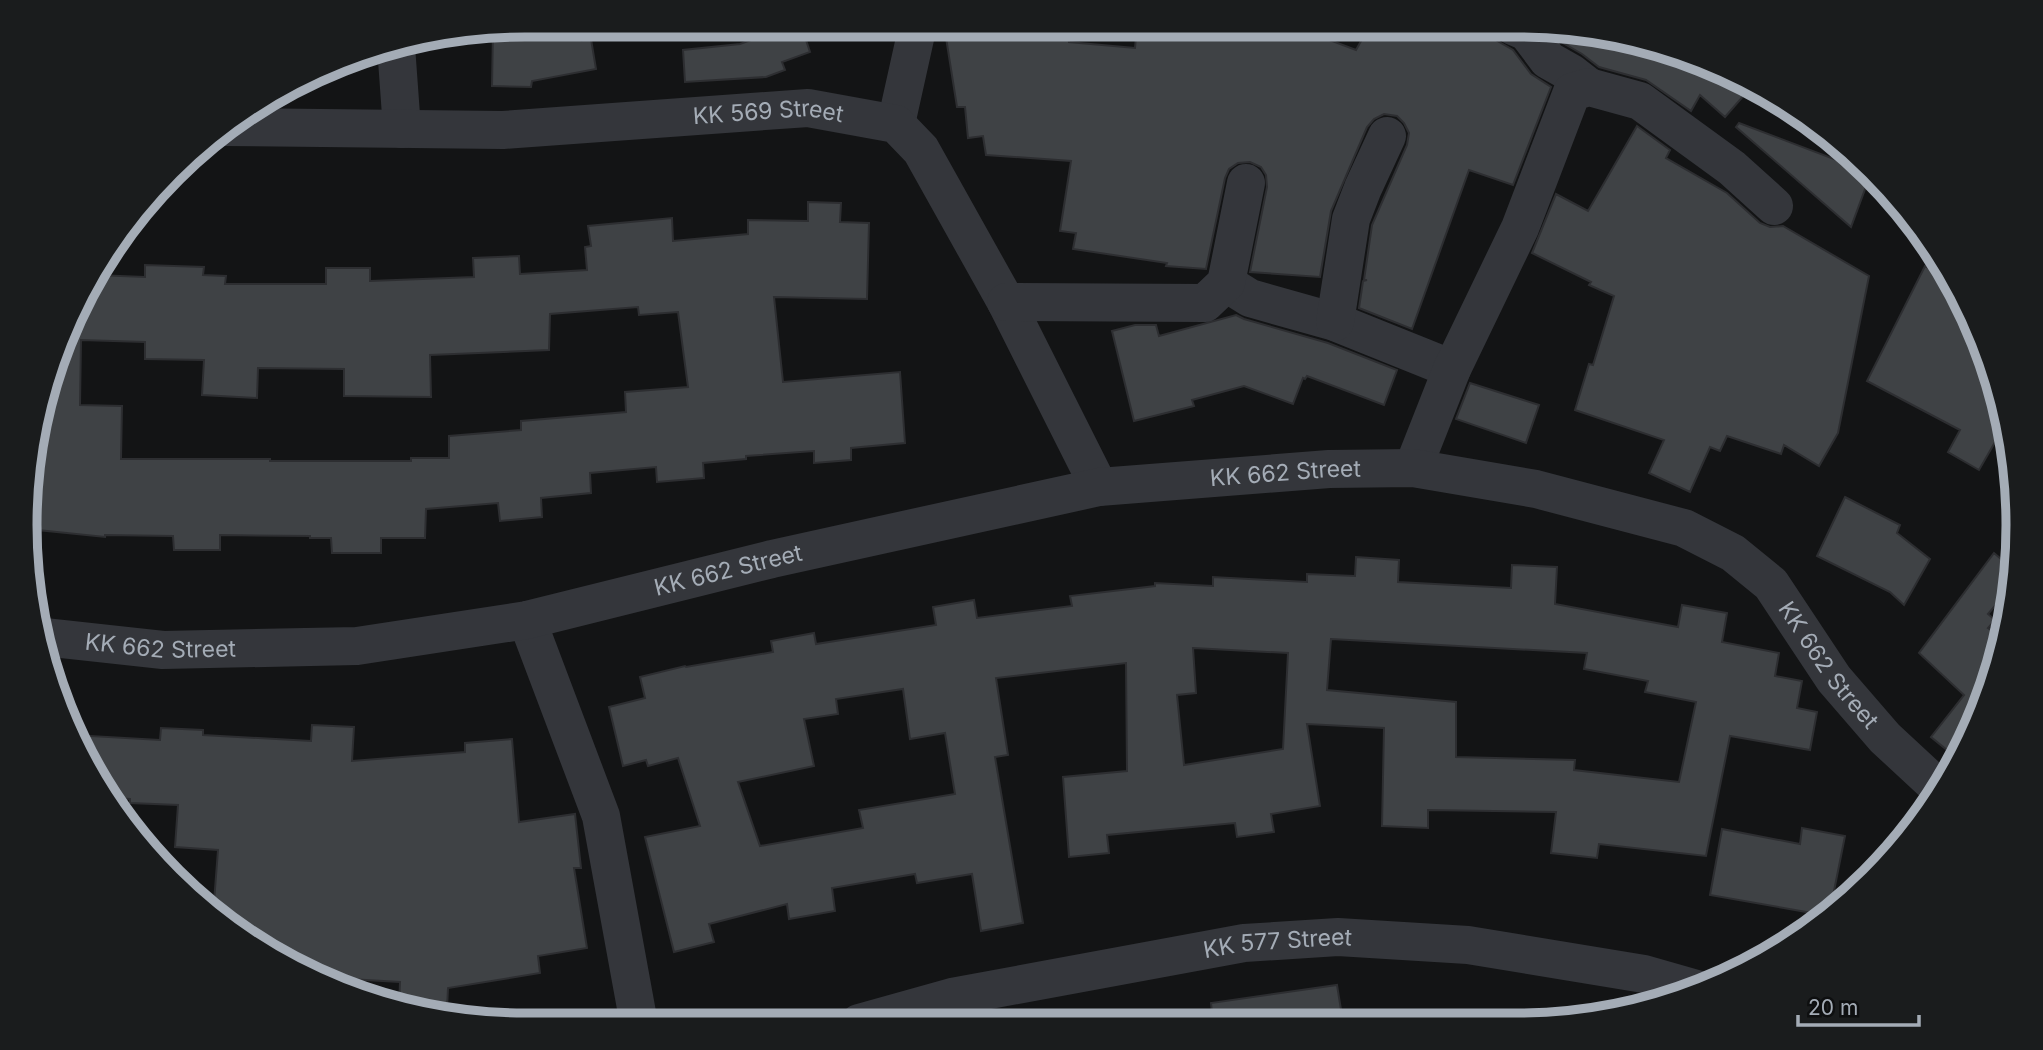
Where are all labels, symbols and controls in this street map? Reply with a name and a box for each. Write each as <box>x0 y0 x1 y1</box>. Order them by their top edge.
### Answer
street label: KK 569 Street <box>692 94 846 130</box>
street label: KK 662 Street <box>1209 455 1362 492</box>
street label: KK 662 Street <box>651 539 805 602</box>
street label: KK 662 Street <box>1772 596 1885 735</box>
street label: KK 662 Street <box>84 628 237 664</box>
street label: KK 577 Street <box>1201 923 1353 964</box>
scale bar <box>1798 984 1919 1028</box>
text: 20 m <box>1808 995 1858 1020</box>

